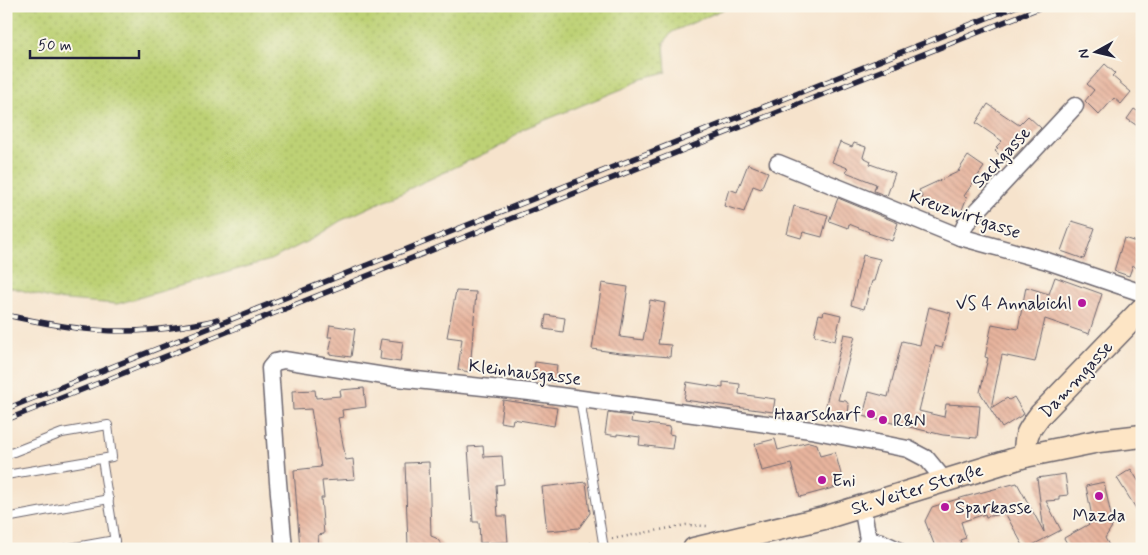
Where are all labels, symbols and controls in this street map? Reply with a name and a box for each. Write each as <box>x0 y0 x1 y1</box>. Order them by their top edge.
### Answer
scale bar <box>30 28 139 60</box>
north arrow <box>1070 28 1120 78</box>
text: 50 m <box>38 36 72 56</box>
text: N <box>1075 48 1094 60</box>
street label: Sackgasse <box>967 121 1037 194</box>
street label: Kreuzwirtgasse <box>906 185 1024 245</box>
place label: VS 4 Annabichl <box>956 292 1072 316</box>
marker: VS 4 Annabichl <box>1076 297 1088 309</box>
street label: Dammgasse <box>1034 336 1119 424</box>
street label: Kleinhausgasse <box>467 354 583 392</box>
place label: Haarscharf <box>774 403 861 427</box>
marker: Haarscharf <box>865 408 877 420</box>
place label: R&N <box>893 409 926 433</box>
marker: R&N <box>877 414 889 426</box>
street label: St. Veiter Straße <box>848 458 986 521</box>
place label: Eni <box>832 469 856 493</box>
marker: Eni <box>816 474 828 486</box>
marker: Mazda <box>1093 490 1105 502</box>
place label: Sparkasse <box>955 496 1032 520</box>
marker: Sparkasse <box>939 501 951 513</box>
place label: Mazda <box>1073 504 1125 528</box>

